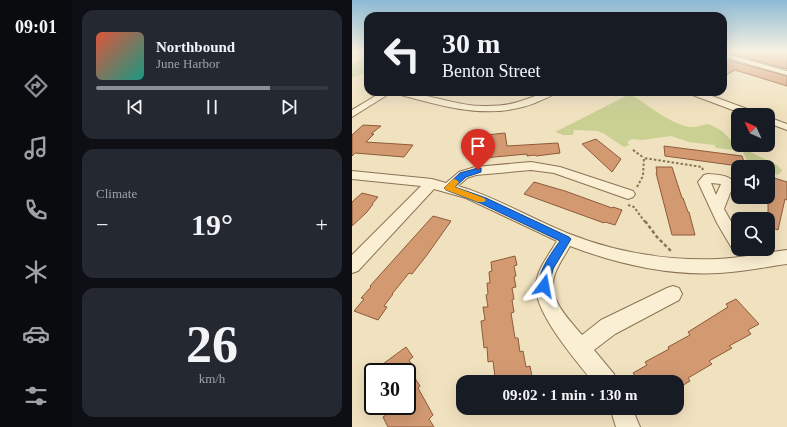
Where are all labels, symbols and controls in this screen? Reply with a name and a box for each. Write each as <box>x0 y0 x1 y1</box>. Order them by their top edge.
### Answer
text: 09:01 <box>15 17 57 37</box>
icon: left <box>376 28 428 80</box>
text: 30 m <box>442 28 500 59</box>
text: Northbound <box>156 39 235 55</box>
text: June Harbor <box>156 56 220 71</box>
text: Benton Street <box>442 61 540 81</box>
icon: directions <box>22 72 50 100</box>
icon: previous <box>124 96 146 118</box>
icon: pause <box>201 96 223 118</box>
icon: next <box>278 96 300 118</box>
north arrow <box>731 108 775 152</box>
map controls <box>731 108 775 256</box>
pin <box>461 129 495 170</box>
icon: music <box>22 134 50 162</box>
icon: arrive <box>467 135 489 157</box>
button: sound <box>731 160 775 204</box>
text: Climate <box>96 186 137 201</box>
icon: phone <box>22 196 50 224</box>
text: 19° <box>191 208 233 241</box>
text: − <box>96 212 108 237</box>
text: + <box>316 212 328 237</box>
button: search <box>731 212 775 256</box>
icon: climate <box>22 258 50 286</box>
position arrow <box>523 265 565 307</box>
text: 26 <box>186 316 238 373</box>
icon: car <box>22 320 50 348</box>
speed limit sign: 30 <box>364 363 416 415</box>
text: km/h <box>199 371 225 386</box>
icon: filters <box>22 382 50 410</box>
text: 09:02 · 1 min · 130 m <box>503 387 638 403</box>

